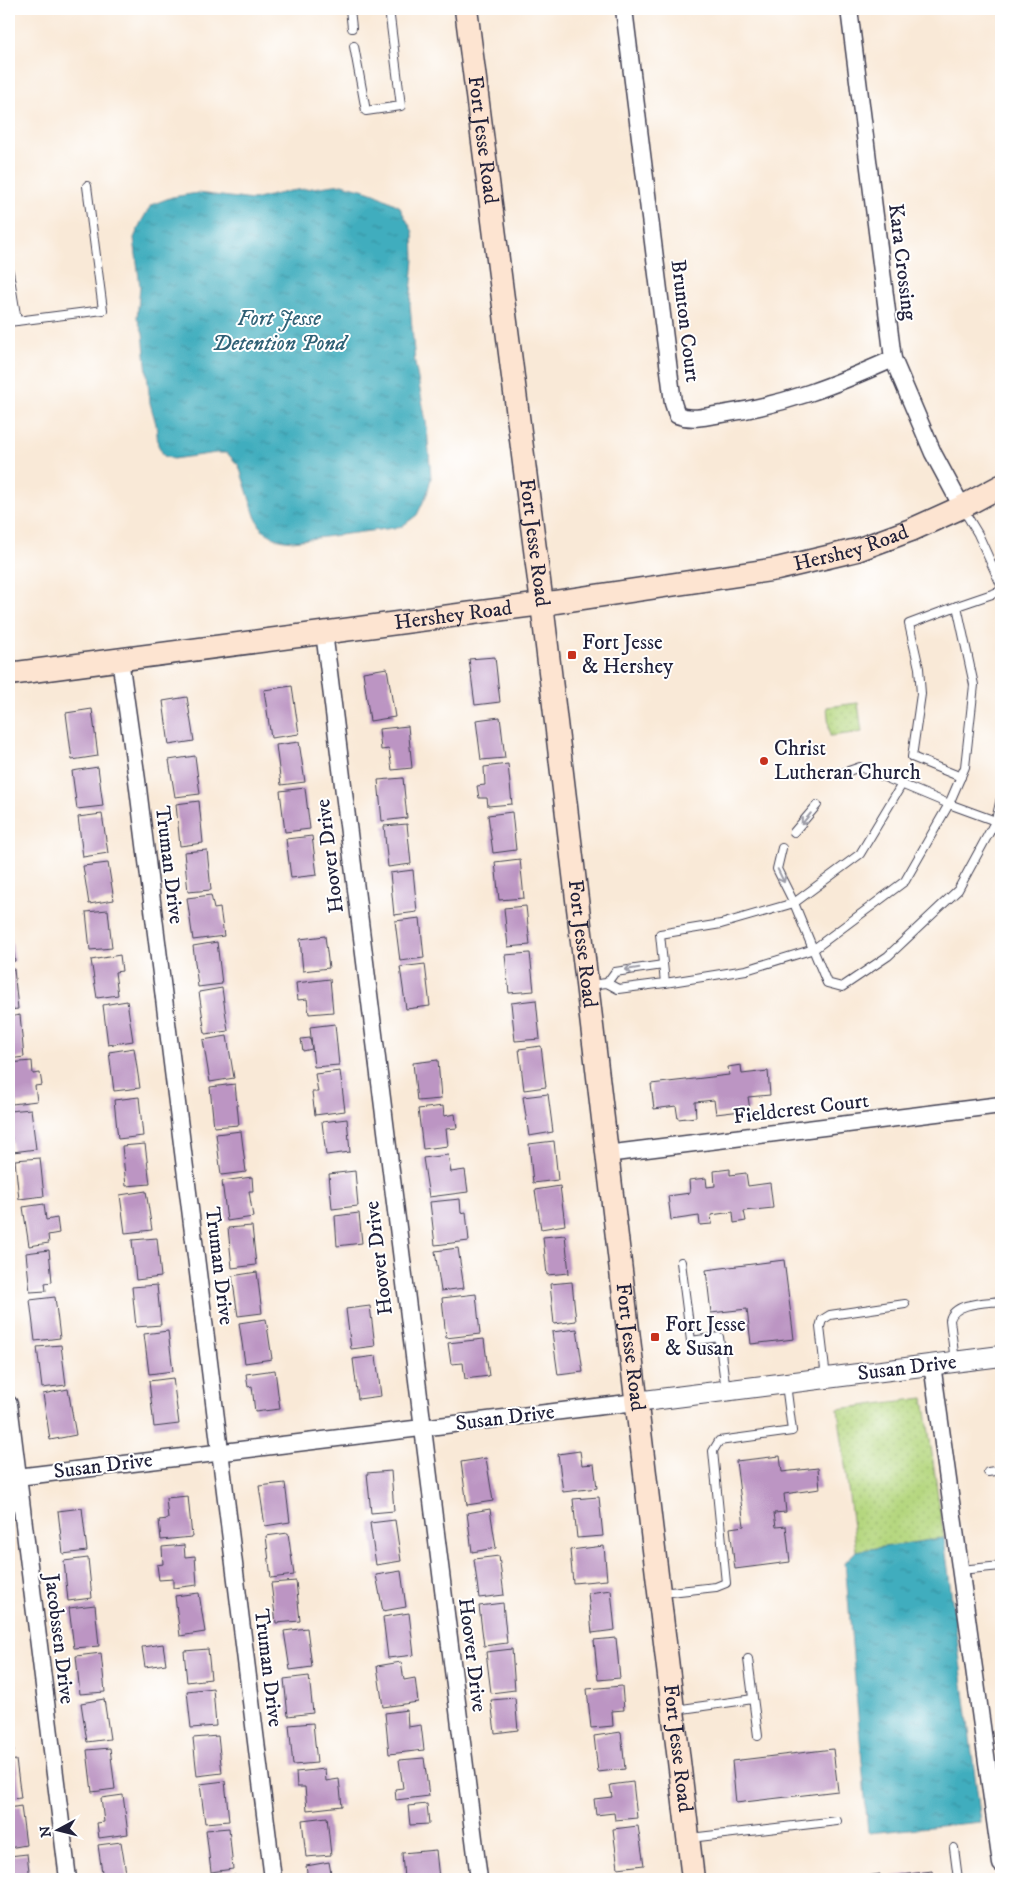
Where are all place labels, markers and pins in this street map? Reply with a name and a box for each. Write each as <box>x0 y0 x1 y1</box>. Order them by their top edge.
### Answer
place label: Fort Jesse & Hershey <box>582 630 674 680</box>
marker: Fort Jesse & Hershey <box>566 649 578 661</box>
place label: Christ Lutheran Church <box>774 736 921 786</box>
marker: Christ Lutheran Church <box>758 755 770 767</box>
place label: Fort Jesse & Susan <box>665 1312 746 1362</box>
marker: Fort Jesse & Susan <box>649 1331 661 1343</box>

